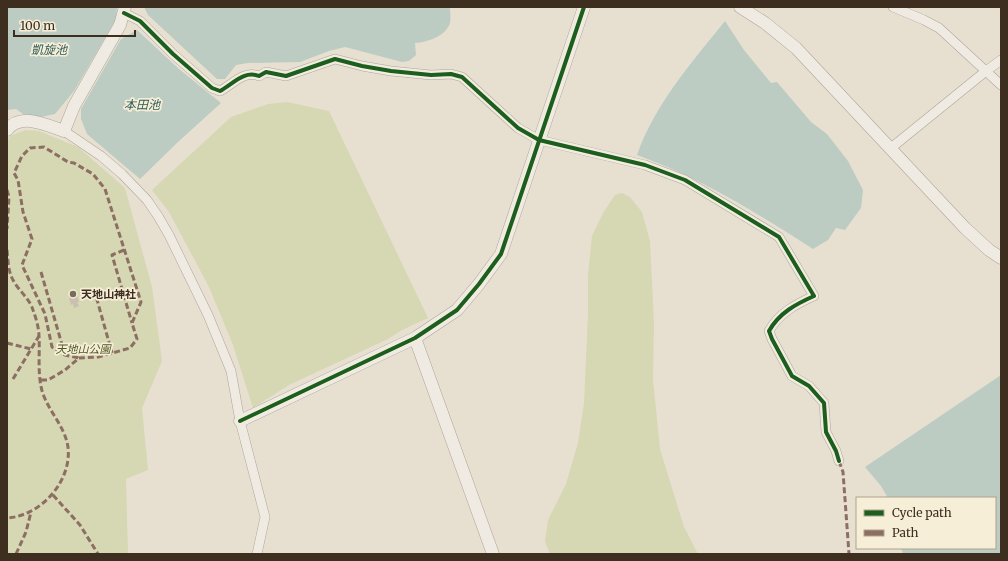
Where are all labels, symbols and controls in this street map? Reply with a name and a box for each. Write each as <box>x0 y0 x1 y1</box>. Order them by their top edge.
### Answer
scale bar <box>14 12 135 38</box>
text: 100 m <box>20 18 55 33</box>
water label: 凱旋池 <box>31 42 68 57</box>
water label: 本田池 <box>124 97 161 112</box>
place label: 天地山神社 <box>81 287 136 301</box>
marker: 天地山神社 <box>68 289 78 299</box>
park label: 天地山公園 <box>56 342 112 356</box>
legend <box>856 497 996 549</box>
text: Cycle path <box>892 505 952 520</box>
text: Path <box>892 525 918 540</box>

